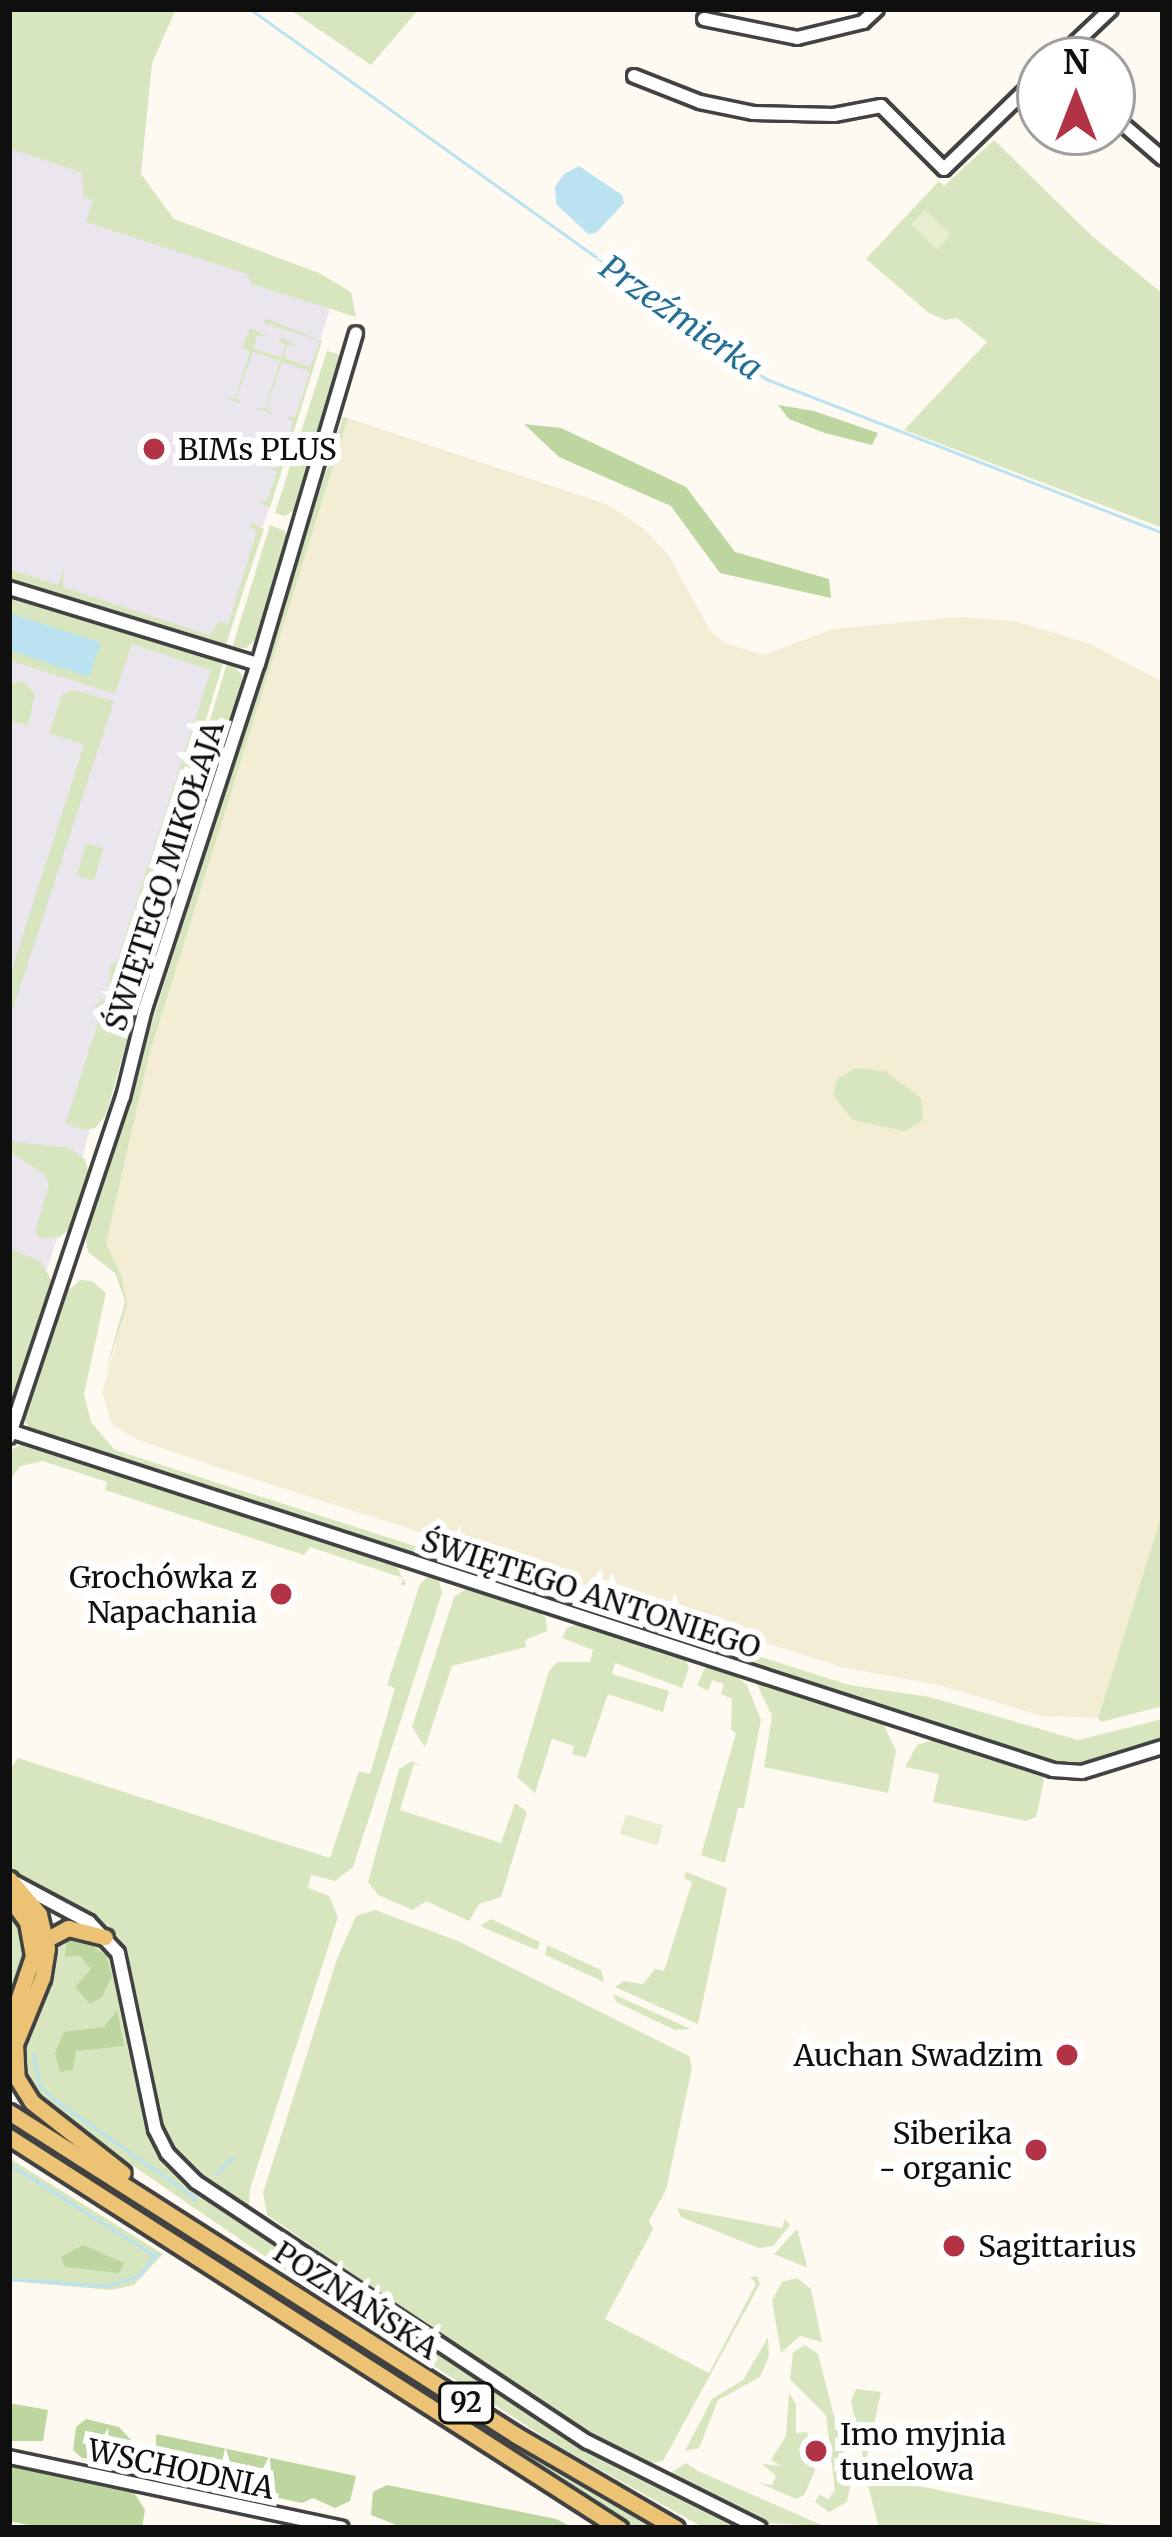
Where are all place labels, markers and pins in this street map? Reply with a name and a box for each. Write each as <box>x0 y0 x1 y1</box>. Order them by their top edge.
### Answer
place label: BIMs PLUS <box>178 431 337 467</box>
marker: BIMs PLUS <box>141 436 167 462</box>
place label: Grochówka z Napachania <box>69 1559 257 1630</box>
marker: Grochówka z Napachania <box>268 1581 294 1607</box>
place label: Auchan Swadzim <box>794 2037 1043 2073</box>
marker: Auchan Swadzim <box>1054 2042 1080 2068</box>
place label: Siberika - organic <box>879 2115 1012 2186</box>
marker: Siberika - organic <box>1023 2137 1049 2163</box>
place label: Sagittarius <box>978 2228 1136 2264</box>
marker: Sagittarius <box>941 2233 967 2259</box>
place label: Imo myjnia tunelowa <box>840 2416 1006 2486</box>
marker: Imo myjnia tunelowa <box>803 2438 829 2464</box>

